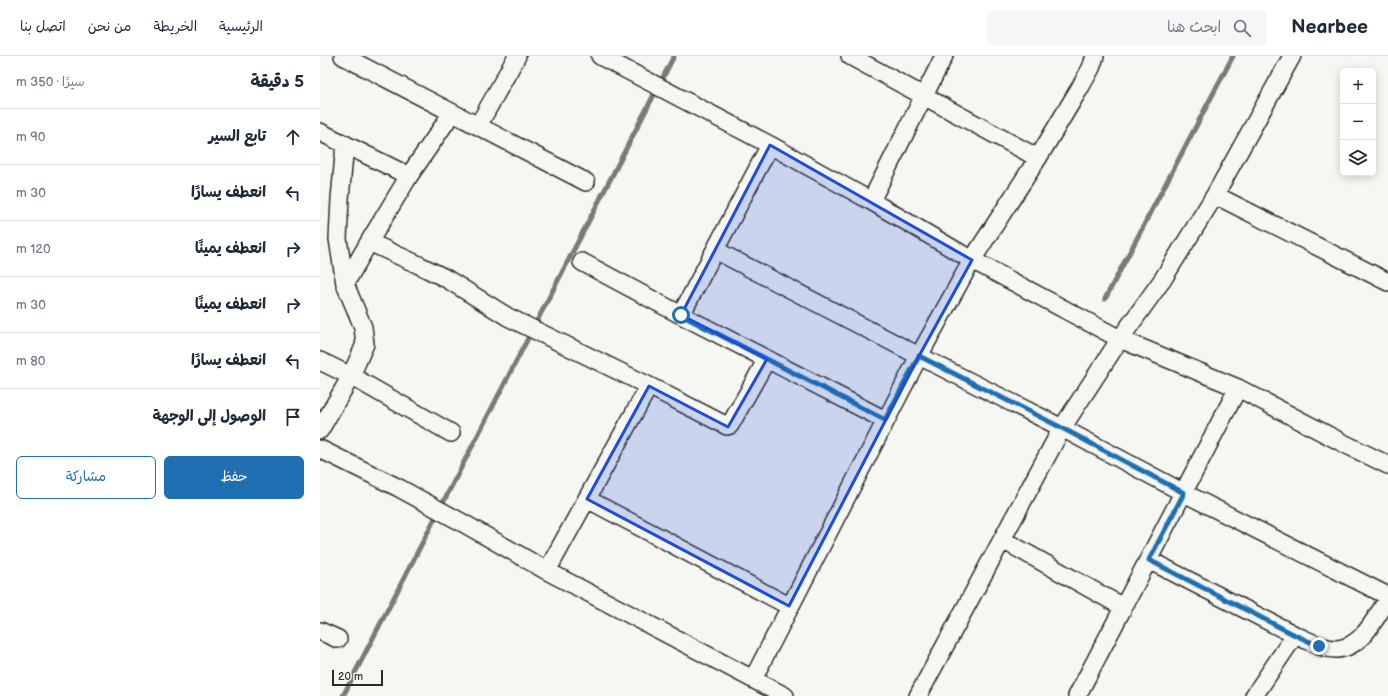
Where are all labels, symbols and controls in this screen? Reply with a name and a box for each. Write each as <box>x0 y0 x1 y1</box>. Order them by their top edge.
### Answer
search box <box>987 10 1267 46</box>
text: Nearbee <box>1291 16 1368 39</box>
icon: search <box>1231 17 1253 39</box>
text: اتصل بنا <box>20 18 66 35</box>
text: من نحن <box>88 18 131 35</box>
text: الخريطة <box>153 18 197 35</box>
text: الرئيسية <box>219 18 263 35</box>
text: ابحث هنا <box>1167 18 1221 37</box>
map controls <box>1340 68 1376 176</box>
button: + <box>1340 68 1376 104</box>
text: 5 دقيقة <box>250 72 304 92</box>
text: سيرًا · 350 m <box>16 74 84 90</box>
button: − <box>1340 104 1376 140</box>
icon: ahead <box>282 126 304 148</box>
text: تابع السير <box>208 127 266 146</box>
text: 90 m <box>16 129 45 145</box>
button: layers <box>1340 140 1376 176</box>
icon: left <box>282 182 304 204</box>
text: انعطف يسارًا <box>191 183 266 202</box>
text: 30 m <box>16 185 46 201</box>
icon: right <box>282 238 304 260</box>
text: انعطف يمينًا <box>195 239 266 258</box>
text: 120 m <box>16 241 51 257</box>
icon: right <box>282 294 304 316</box>
text: انعطف يمينًا <box>195 295 266 314</box>
text: 30 m <box>16 297 46 313</box>
route start <box>672 306 690 324</box>
icon: left <box>282 350 304 372</box>
text: انعطف يسارًا <box>191 351 266 370</box>
text: 80 m <box>16 353 46 369</box>
icon: arrive <box>282 406 304 428</box>
text: الوصول إلى الوجهة <box>152 407 266 426</box>
button: مشاركة <box>16 456 156 499</box>
button: حفظ <box>164 456 304 499</box>
route end <box>1310 637 1328 655</box>
scale bar <box>332 668 383 687</box>
text: 20 m <box>338 670 363 683</box>

